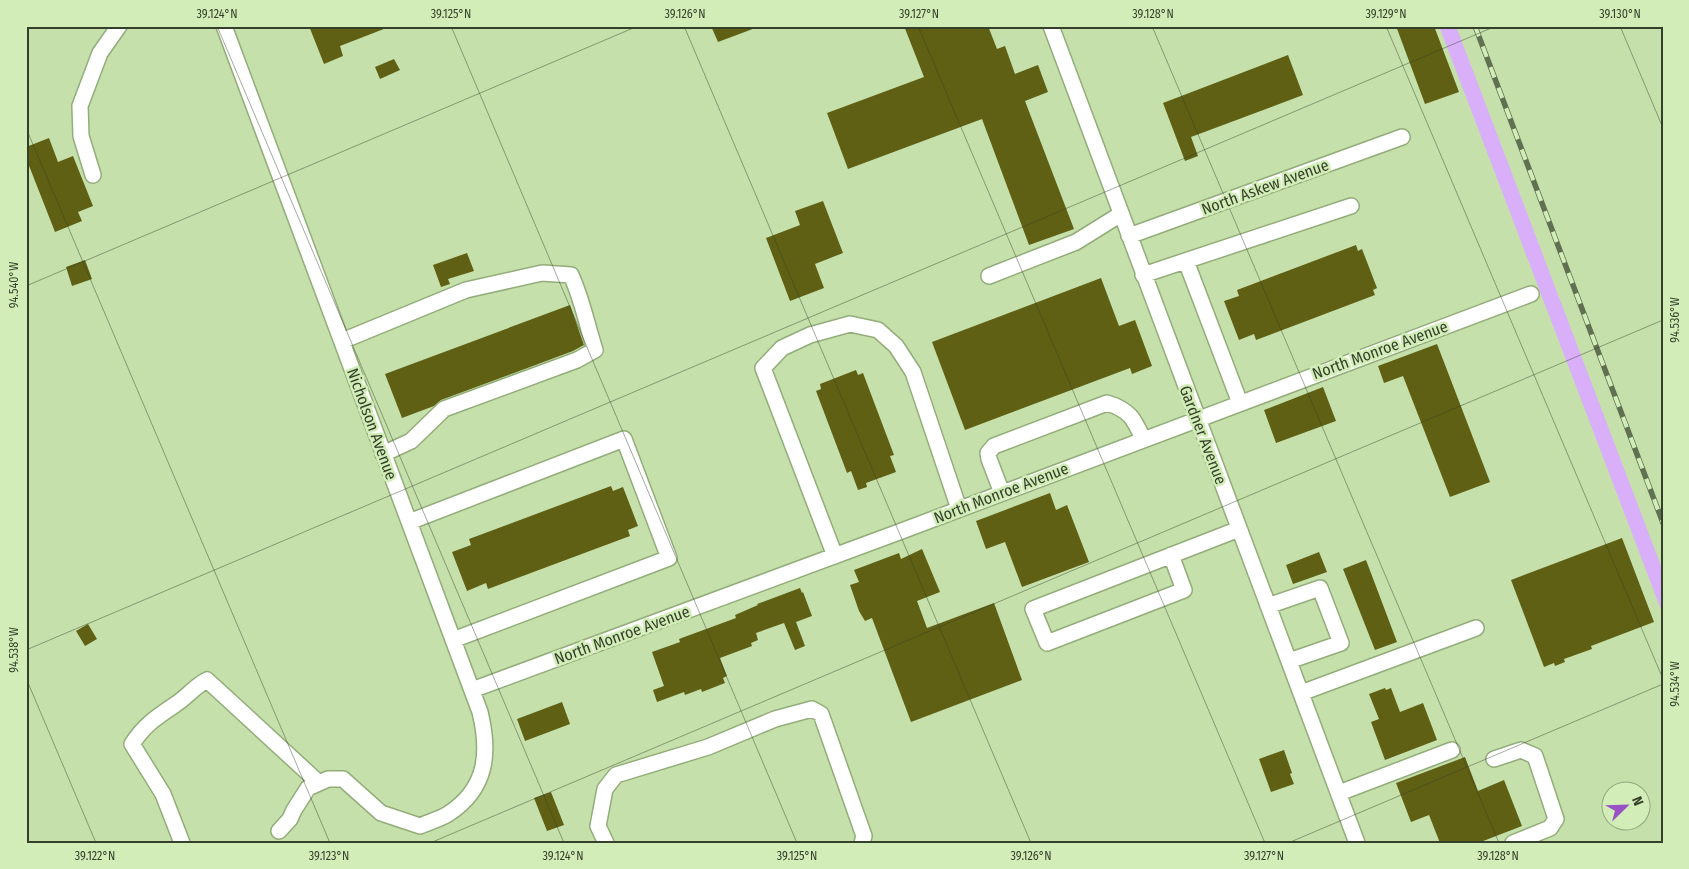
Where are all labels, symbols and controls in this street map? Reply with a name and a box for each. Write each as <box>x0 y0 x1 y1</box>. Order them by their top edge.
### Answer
text: 39.124°N <box>197 7 237 21</box>
text: 39.125°N <box>431 7 471 21</box>
text: 39.126°N <box>664 7 706 21</box>
text: 39.127°N <box>899 7 939 21</box>
text: 39.128°N <box>1132 7 1174 21</box>
text: 39.129°N <box>1365 7 1407 21</box>
text: 39.130°N <box>1599 7 1641 21</box>
street label: North Askew Avenue <box>1199 155 1331 219</box>
text: 94.540°W <box>7 262 21 308</box>
text: 94.536°W <box>1668 297 1682 343</box>
street label: North Monroe Avenue <box>1310 317 1450 383</box>
street label: Nicholson Avenue <box>343 366 401 482</box>
street label: Gardner Avenue <box>1175 383 1231 487</box>
street label: North Monroe Avenue <box>931 459 1071 527</box>
street label: North Monroe Avenue <box>552 602 692 668</box>
text: 94.538°W <box>7 627 21 673</box>
text: 94.534°W <box>1668 661 1682 707</box>
north arrow <box>1602 782 1652 832</box>
text: N <box>1628 794 1647 808</box>
text: 39.122°N <box>75 849 115 863</box>
text: 39.123°N <box>309 849 349 863</box>
text: 39.124°N <box>543 849 583 863</box>
text: 39.125°N <box>777 849 817 863</box>
text: 39.126°N <box>1010 849 1052 863</box>
text: 39.127°N <box>1244 849 1284 863</box>
text: 39.128°N <box>1477 849 1519 863</box>

